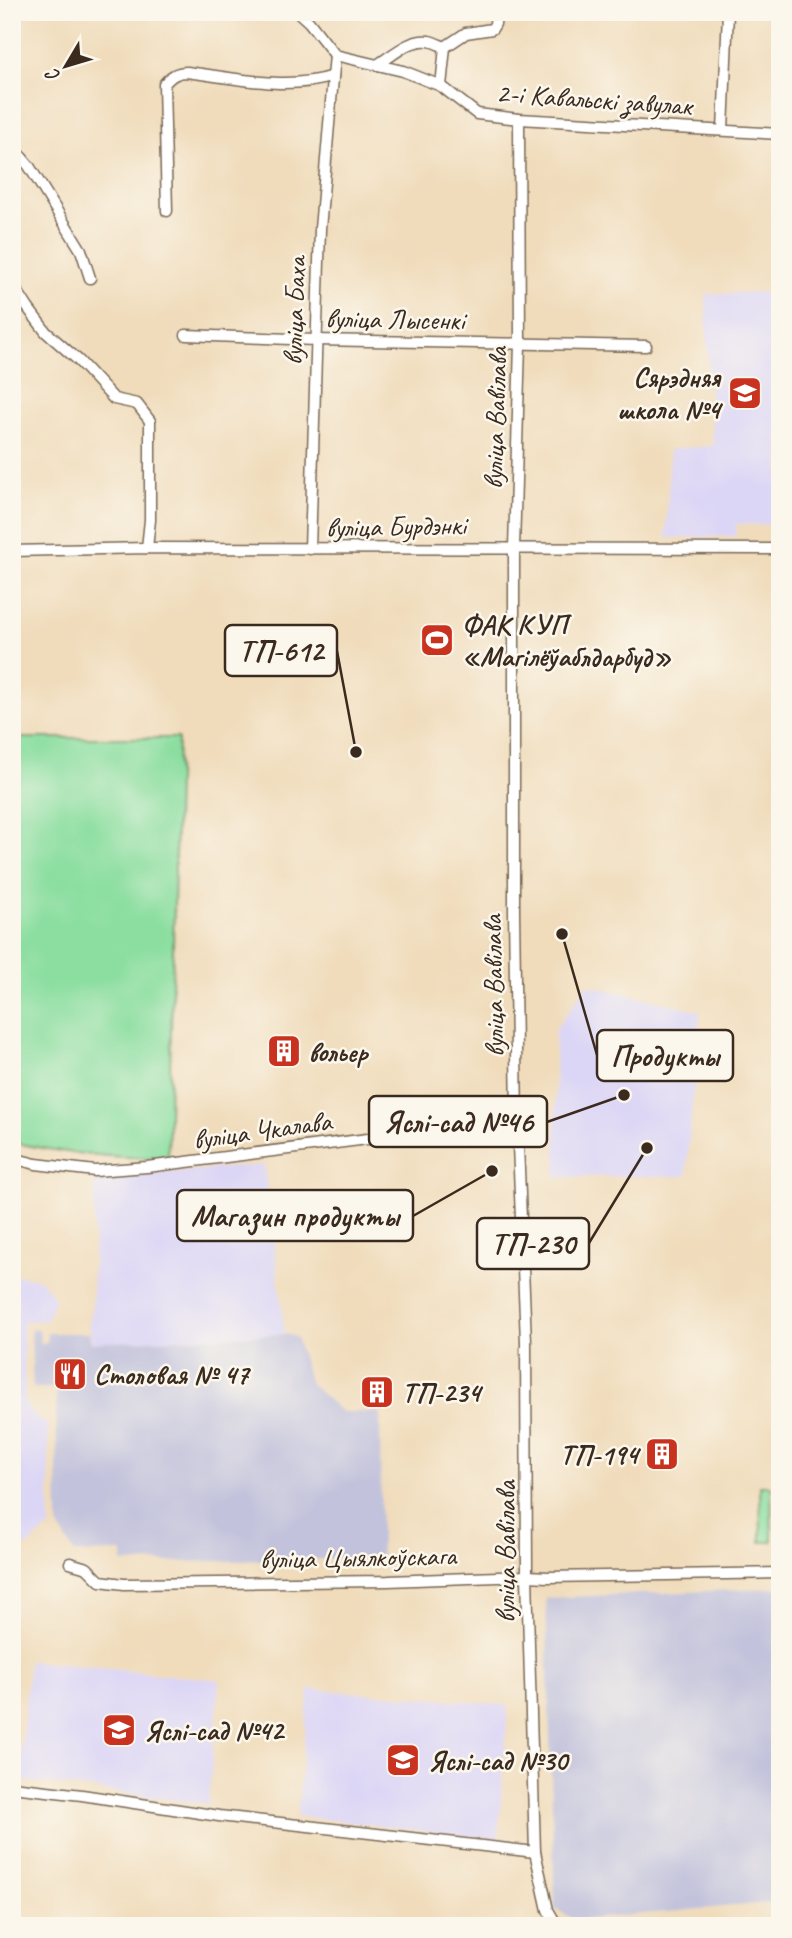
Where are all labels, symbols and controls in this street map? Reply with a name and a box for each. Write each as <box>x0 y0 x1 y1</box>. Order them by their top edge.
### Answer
north arrow <box>32 32 102 102</box>
text: С <box>39 63 66 87</box>
street label: 2-і Кавальскі завулак <box>495 75 696 124</box>
street label: вуліца Баха <box>275 254 313 366</box>
street label: вуліца Лысенкі <box>325 300 469 338</box>
street label: вуліца Вавілава <box>475 345 515 490</box>
place label: Сярэдняя школа №4 <box>617 360 723 427</box>
school or university icon: Сярэдняя школа №4 <box>726 374 764 412</box>
street label: вуліца Бурдэнкі <box>326 507 470 545</box>
place label: ФАК КУП «Магілёўаблдарбуд» <box>462 607 671 674</box>
sports icon: ФАК КУП «Магілёўаблдарбуд» <box>418 621 456 659</box>
callout: ТП-612 <box>225 625 337 676</box>
text: ТП-612 <box>239 632 326 670</box>
street label: вуліца Вавілава <box>474 913 512 1057</box>
callout: Продукты <box>597 1030 733 1081</box>
building icon: вольер <box>265 1032 303 1070</box>
place label: вольер <box>308 1034 370 1069</box>
text: Продукты <box>611 1037 721 1076</box>
callout: Яслі-сад №46 <box>369 1096 547 1147</box>
street label: вуліца Чкалава <box>191 1103 335 1157</box>
text: Яслі-сад №46 <box>383 1103 535 1141</box>
callout: Магазин продукты <box>177 1190 413 1241</box>
text: Магазин продукты <box>191 1197 401 1236</box>
callout: ТП-230 <box>477 1218 589 1269</box>
text: ТП-230 <box>491 1225 578 1263</box>
restaurant icon: Столовая № 47 <box>51 1355 89 1393</box>
place label: Столовая № 47 <box>94 1357 251 1392</box>
building icon: ТП-234 <box>358 1373 396 1411</box>
place label: ТП-234 <box>402 1375 484 1410</box>
building icon: ТП-194 <box>643 1435 681 1473</box>
place label: ТП-194 <box>560 1437 641 1472</box>
street label: вуліца Вавілава <box>488 1479 523 1623</box>
street label: вуліца Цыялкоўскага <box>260 1538 458 1576</box>
school or university icon: Яслі-сад №42 <box>100 1711 138 1749</box>
place label: Яслі-сад №42 <box>144 1713 286 1748</box>
school or university icon: Яслі-сад №30 <box>384 1741 422 1779</box>
place label: Яслі-сад №30 <box>428 1743 571 1778</box>

